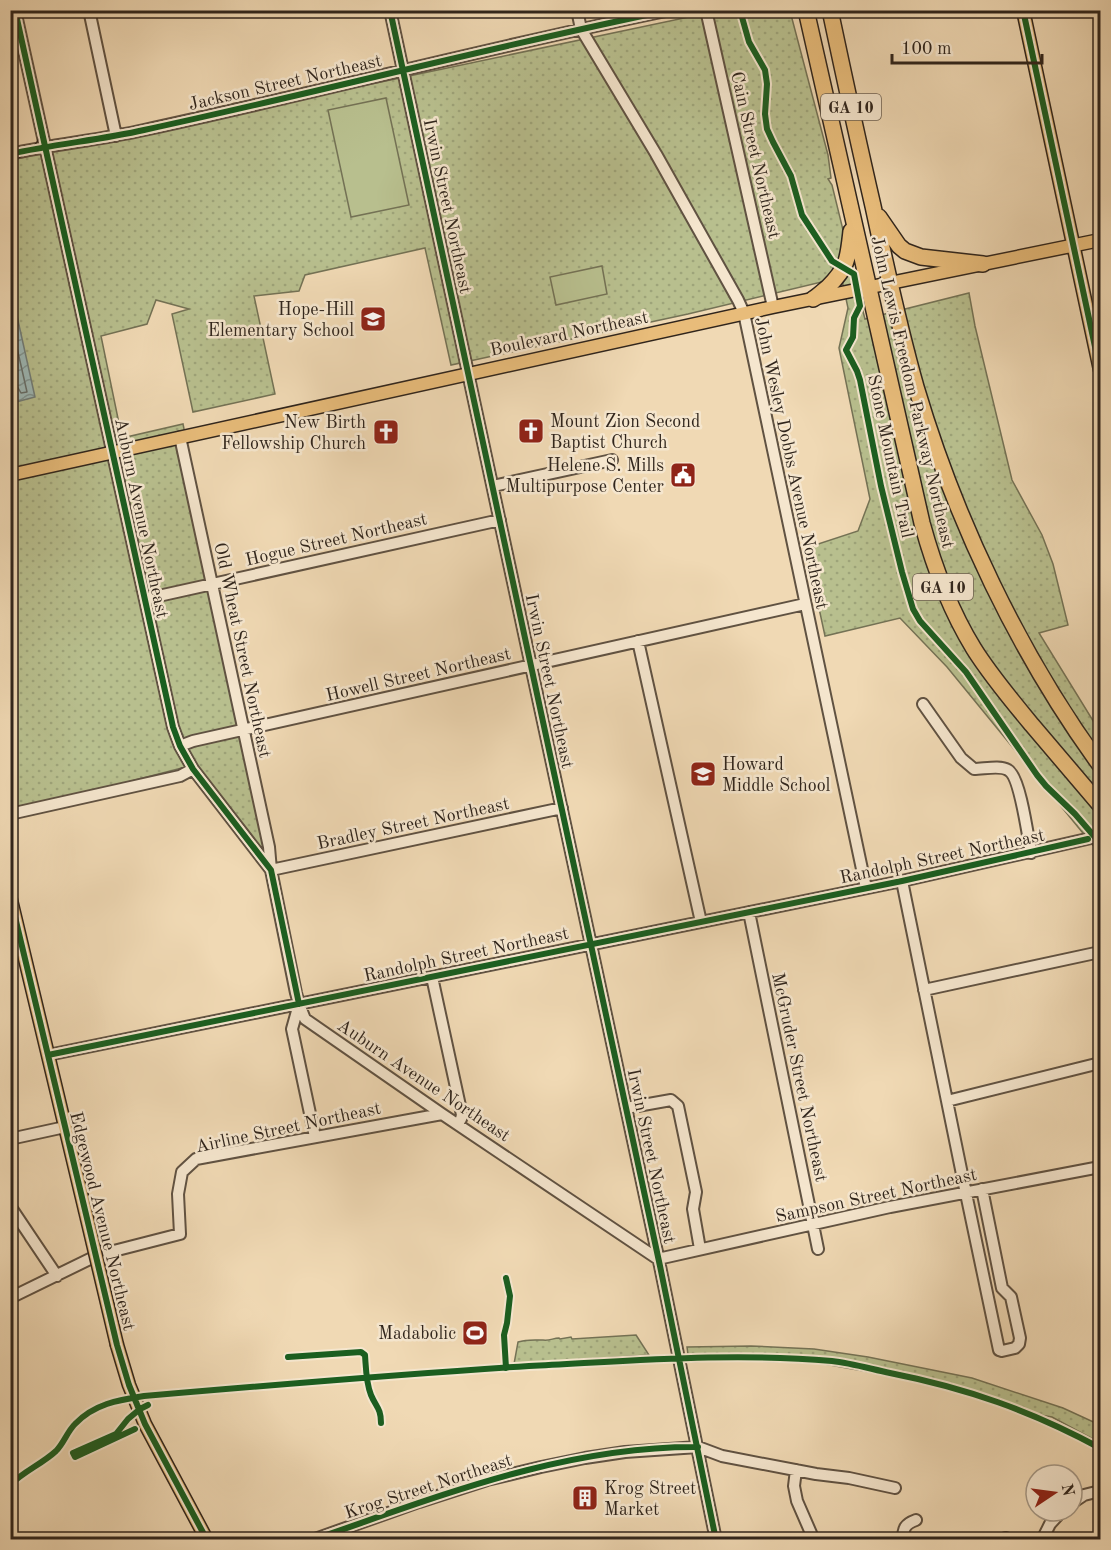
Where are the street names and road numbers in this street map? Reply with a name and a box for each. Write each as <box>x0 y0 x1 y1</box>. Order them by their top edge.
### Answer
street label: Jackson Street Northeast <box>187 52 384 114</box>
street label: Cain Street Northeast <box>727 70 783 240</box>
road number: GA 10 <box>821 94 881 120</box>
street label: Irwin Street Northeast <box>420 117 474 295</box>
street label: John Lewis Freedom Parkway Northeast <box>867 234 957 550</box>
street label: Boulevard Northeast <box>488 308 650 360</box>
street label: John Wesley Dobbs Avenue Northeast <box>751 315 831 611</box>
street label: Stone Mountain Trail <box>864 373 916 540</box>
street label: Auburn Avenue Northeast <box>111 417 171 620</box>
street label: Hogue Street Northeast <box>244 510 429 570</box>
street label: Old Wheat Street Northeast <box>210 541 274 760</box>
road number: GA 10 <box>913 574 973 600</box>
street label: Irwin Street Northeast <box>522 592 576 770</box>
street label: Howell Street Northeast <box>324 645 512 705</box>
street label: Bradley Street Northeast <box>315 795 511 853</box>
street label: Randolph Street Northeast <box>838 826 1046 888</box>
street label: Randolph Street Northeast <box>362 924 570 986</box>
street label: McGruder Street Northeast <box>768 971 830 1183</box>
street label: Auburn Avenue Northeast <box>334 1016 513 1145</box>
street label: Irwin Street Northeast <box>624 1067 678 1245</box>
street label: Airline Street Northeast <box>194 1100 383 1156</box>
street label: Edgewood Avenue Northeast <box>66 1110 138 1333</box>
street label: Sampson Street Northeast <box>774 1166 979 1226</box>
street label: Krog Street Northeast <box>342 1451 514 1523</box>

